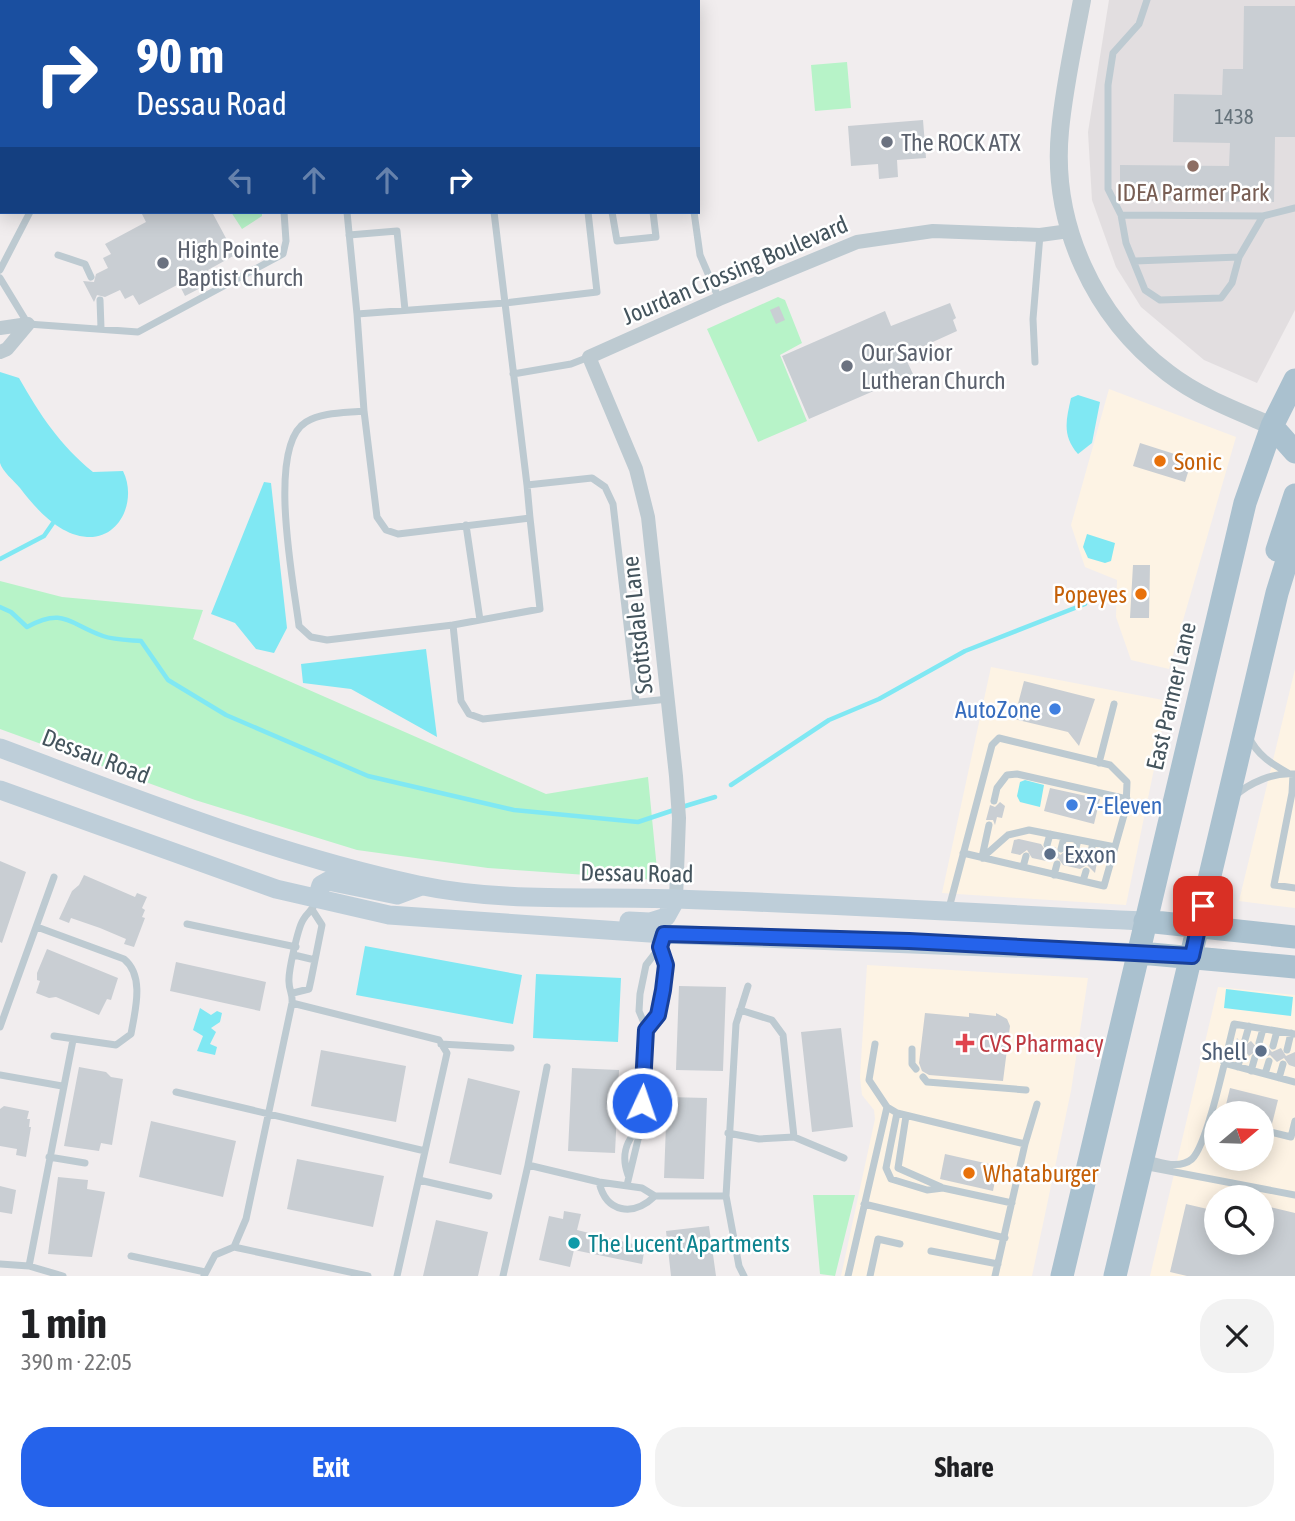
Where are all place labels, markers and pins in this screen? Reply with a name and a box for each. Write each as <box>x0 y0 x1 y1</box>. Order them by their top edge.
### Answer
place label: The ROCK ATX <box>901 129 1021 156</box>
marker: The ROCK ATX <box>879 134 895 150</box>
marker: IDEA Parmer Park <box>1185 158 1201 174</box>
place label: IDEA Parmer Park <box>1117 179 1270 206</box>
place label: High Pointe Baptist Church <box>177 236 304 291</box>
marker: High Pointe Baptist Church <box>155 255 171 271</box>
place label: Our Savior Lutheran Church <box>861 339 1006 394</box>
marker: Our Savior Lutheran Church <box>839 358 855 374</box>
place label: Sonic <box>1174 448 1222 475</box>
marker: Sonic <box>1152 453 1168 469</box>
place label: Popeyes <box>1053 581 1127 608</box>
marker: Popeyes <box>1133 586 1149 602</box>
place label: AutoZone <box>955 696 1041 723</box>
marker: AutoZone <box>1047 701 1063 717</box>
place label: 7-Eleven <box>1086 792 1162 819</box>
marker: 7-Eleven <box>1064 797 1080 813</box>
place label: Exxon <box>1064 841 1116 868</box>
marker: Exxon <box>1042 846 1058 862</box>
pin <box>1173 876 1233 936</box>
place label: CVS Pharmacy <box>979 1030 1104 1057</box>
marker: CVS Pharmacy <box>957 1035 973 1051</box>
place label: Shell <box>1202 1038 1248 1065</box>
marker: Shell <box>1253 1043 1269 1059</box>
place label: Whataburger <box>983 1160 1099 1187</box>
marker: Whataburger <box>961 1165 977 1181</box>
place label: The Lucent Apartments <box>588 1230 790 1257</box>
marker: The Lucent Apartments <box>566 1235 582 1251</box>

